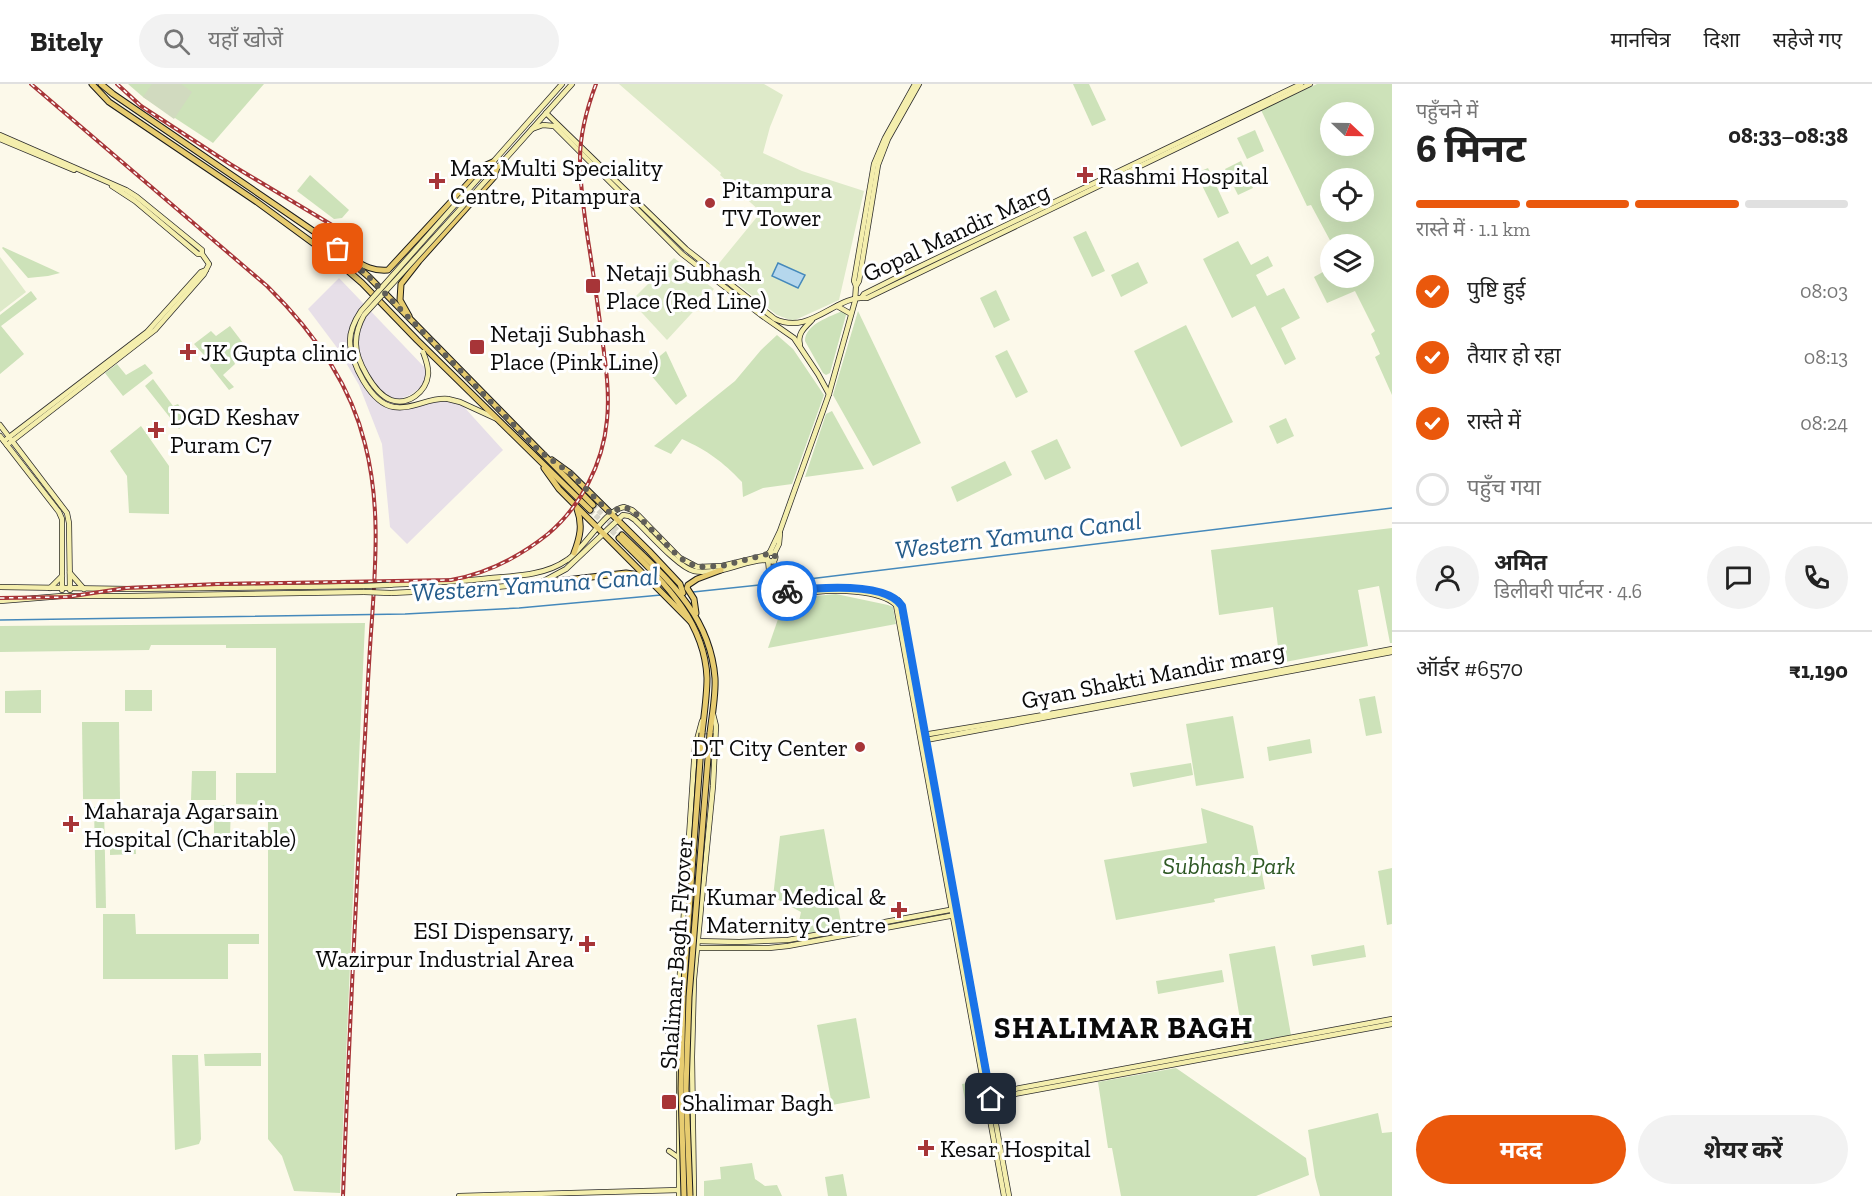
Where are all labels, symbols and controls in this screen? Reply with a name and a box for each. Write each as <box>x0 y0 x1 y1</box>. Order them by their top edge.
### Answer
search box <box>139 14 559 68</box>
text: Bitely <box>30 25 103 58</box>
icon: search <box>160 25 193 58</box>
text: यहाँ खोजें <box>208 26 283 53</box>
text: मानचित्र <box>1611 27 1671 52</box>
text: दिशा <box>1704 27 1740 52</box>
text: सहेजे गए <box>1773 27 1842 52</box>
text: पहुँचने में <box>1416 99 1478 123</box>
north arrow <box>1320 102 1374 156</box>
map controls <box>1320 102 1374 288</box>
text: 08:33–08:38 <box>1728 122 1848 149</box>
text: 6 मिनट <box>1416 125 1526 172</box>
place label: Max Multi Speciality Centre, Pitampura <box>450 153 664 210</box>
place label: Rashmi Hospital <box>1098 161 1268 190</box>
marker: Rashmi Hospital <box>1076 166 1094 184</box>
button: locate <box>1320 168 1374 222</box>
marker: Max Multi Speciality Centre, Pitampura <box>428 172 446 190</box>
place label: Pitampura TV Tower <box>722 175 832 232</box>
street label: Gopal Mandir Marg <box>858 176 1054 288</box>
marker: Pitampura TV Tower <box>703 196 717 210</box>
text: रास्ते में · 1.1 km <box>1416 217 1530 241</box>
pin <box>312 223 363 274</box>
icon: bag <box>321 232 354 265</box>
button: layers <box>1320 234 1374 288</box>
place label: Netaji Subhash Place (Red Line) <box>606 258 767 315</box>
icon: check <box>1416 275 1449 308</box>
text: पुष्टि हुई <box>1467 276 1526 303</box>
marker: Netaji Subhash Place (Red Line) <box>584 277 602 295</box>
text: 08:03 <box>1800 279 1848 303</box>
place label: Netaji Subhash Place (Pink Line) <box>490 319 659 376</box>
place label: JK Gupta clinic <box>201 338 357 367</box>
marker: Netaji Subhash Place (Pink Line) <box>468 338 486 356</box>
icon: check <box>1416 341 1449 374</box>
text: तैयार हो रहा <box>1467 342 1561 369</box>
marker: JK Gupta clinic <box>179 343 197 361</box>
text: 08:13 <box>1804 345 1848 369</box>
place label: DGD Keshav Puram C7 <box>170 402 299 459</box>
icon: check <box>1416 407 1449 440</box>
text: रास्ते में <box>1467 408 1521 435</box>
text: 08:24 <box>1800 411 1848 435</box>
marker: DGD Keshav Puram C7 <box>147 421 165 439</box>
text: पहुँच गया <box>1467 474 1541 501</box>
water label: Western Yamuna Canal <box>893 504 1143 566</box>
button: person <box>1416 546 1479 609</box>
button: chat <box>1707 546 1770 609</box>
button: phone <box>1785 546 1848 609</box>
text: अमित <box>1494 549 1547 576</box>
water label: Western Yamuna Canal <box>410 559 660 609</box>
courier <box>757 561 817 621</box>
icon: bike <box>771 575 804 608</box>
text: डिलीवरी पार्टनर · 4.6 <box>1494 579 1642 603</box>
street label: Gyan Shakti Mandir marg <box>1019 635 1287 715</box>
text: ऑर्डर #6570 <box>1416 655 1523 682</box>
text: ₹1,190 <box>1789 657 1848 684</box>
place label: DT City Center <box>692 733 848 762</box>
marker: DT City Center <box>853 740 867 754</box>
place label: Maharaja Agarsain Hospital (Charitable) <box>84 796 296 853</box>
marker: Maharaja Agarsain Hospital (Charitable) <box>62 815 80 833</box>
street label: Shalimar Bagh Flyover <box>653 836 699 1070</box>
park label: Subhash Park <box>1163 851 1296 880</box>
place label: Kumar Medical & Maternity Centre <box>706 882 886 939</box>
marker: Kumar Medical & Maternity Centre <box>890 901 908 919</box>
place label: ESI Dispensary, Wazirpur Industrial Area <box>316 916 574 973</box>
marker: ESI Dispensary, Wazirpur Industrial Area <box>578 935 596 953</box>
district label: SHALIMAR BAGH <box>994 1010 1254 1046</box>
pin <box>965 1073 1016 1124</box>
icon: home <box>974 1082 1007 1115</box>
place label: Shalimar Bagh <box>682 1088 834 1117</box>
marker: Shalimar Bagh <box>660 1093 678 1111</box>
button: मदद <box>1416 1115 1626 1184</box>
button: शेयर करें <box>1638 1115 1848 1184</box>
place label: Kesar Hospital <box>940 1134 1091 1163</box>
marker: Kesar Hospital <box>917 1139 935 1157</box>

